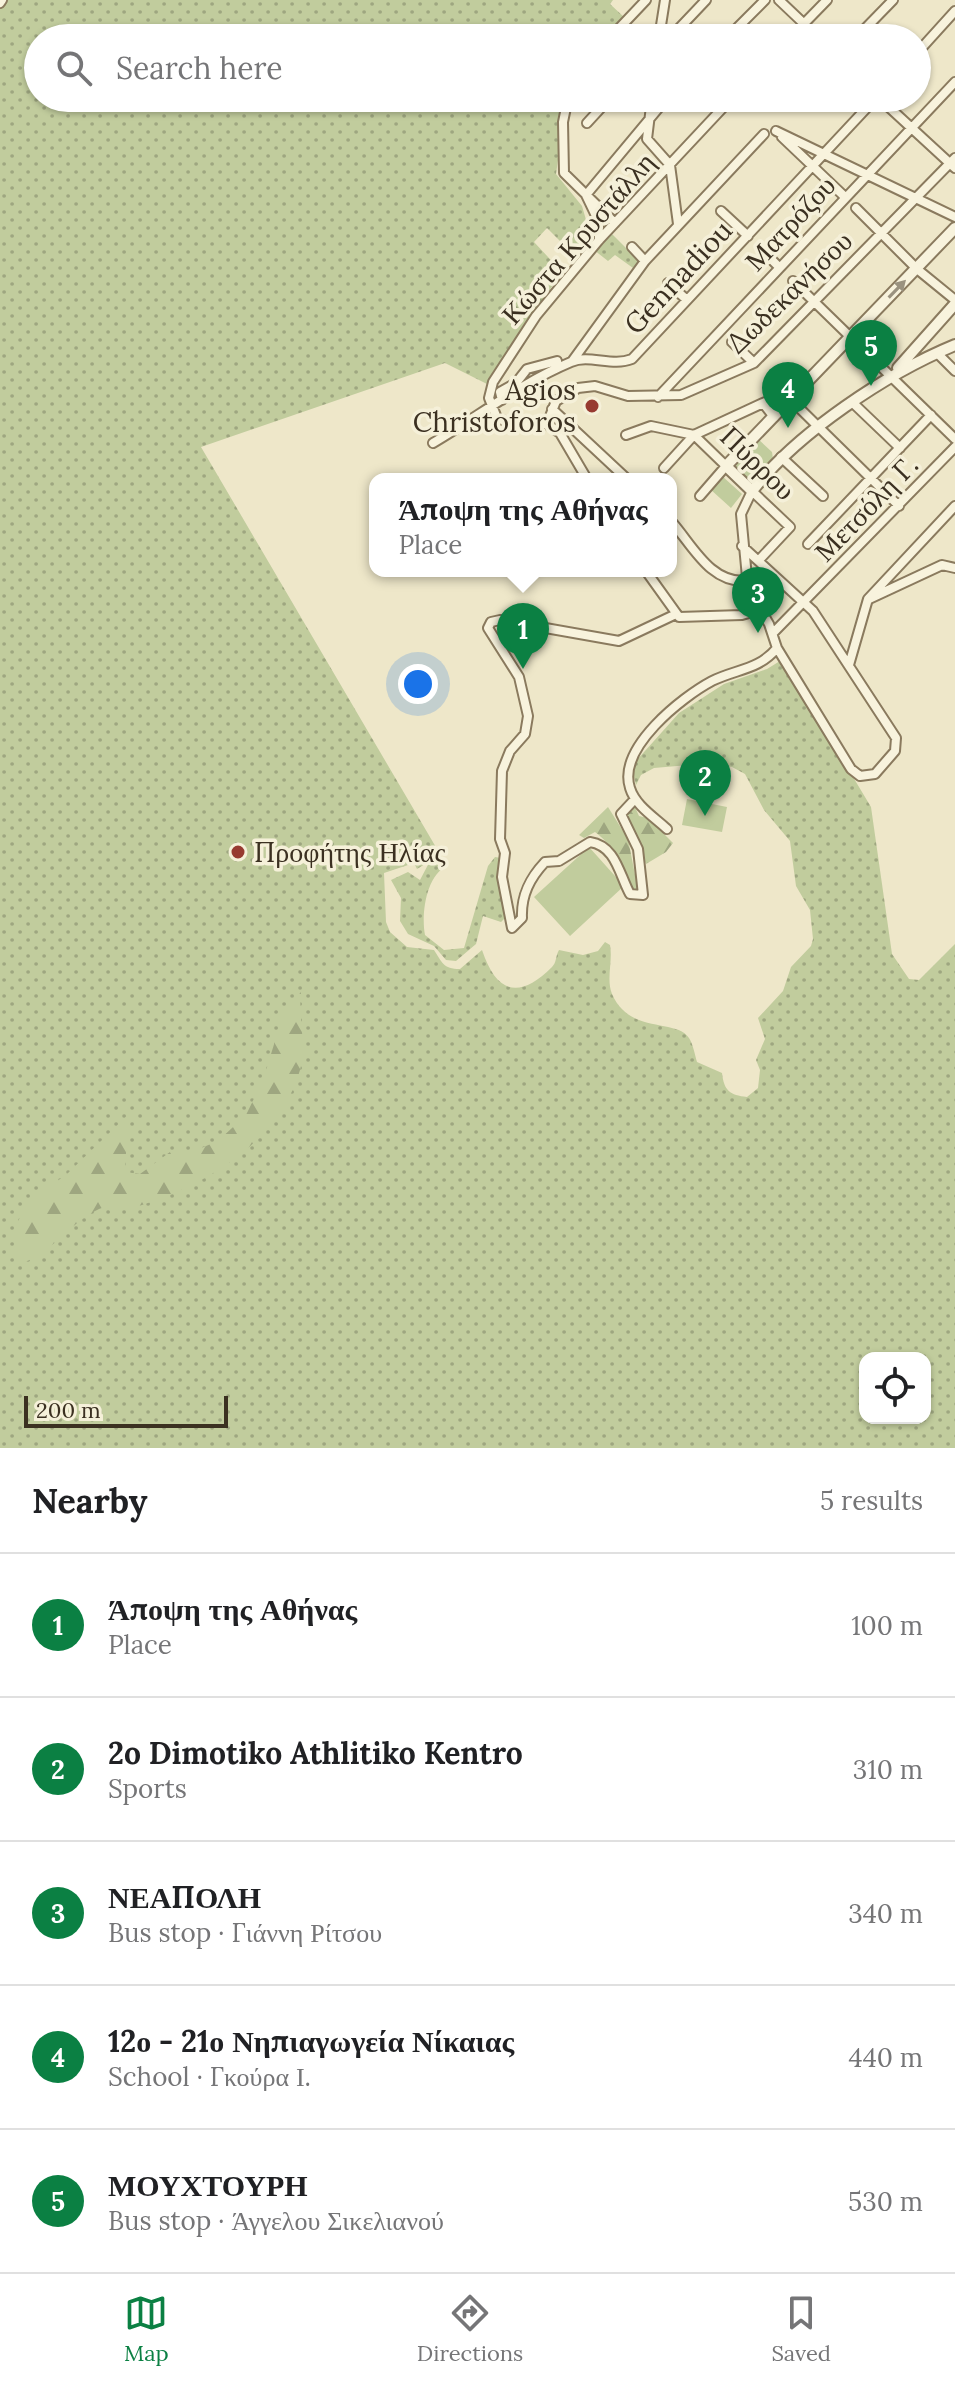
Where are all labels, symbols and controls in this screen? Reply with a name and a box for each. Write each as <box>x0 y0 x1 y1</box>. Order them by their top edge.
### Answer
search box <box>24 24 931 112</box>
icon: search <box>52 46 96 90</box>
text: Search here <box>116 49 283 87</box>
street label: Κώστα Κρυστάλλη <box>493 144 663 332</box>
street label: Ματρόζου <box>737 168 843 278</box>
street label: Gennadiou <box>616 213 740 341</box>
street label: Δωδεκανήσου <box>718 223 860 361</box>
one-way arrow <box>887 280 906 299</box>
pin: 5 <box>845 320 897 386</box>
pin: 4 <box>762 362 814 428</box>
place label: Agios Christoforos <box>413 372 576 440</box>
marker: Agios Christoforos <box>583 397 601 415</box>
street label: Πύρρου <box>713 418 803 508</box>
street label: Μετσόλη Γ. <box>806 447 926 569</box>
popup <box>369 473 677 577</box>
text: Άποψη της Αθήνας <box>398 490 648 528</box>
text: Place <box>398 528 462 561</box>
pin: 3 <box>732 567 784 633</box>
pin: 1 <box>497 603 549 669</box>
your location <box>398 664 438 704</box>
pin: 2 <box>679 750 731 816</box>
place label: Προφήτης Ηλίας <box>254 834 446 870</box>
marker: Προφήτης Ηλίας <box>229 843 247 861</box>
map controls <box>859 1352 931 1424</box>
button: locate <box>859 1352 931 1424</box>
scale bar <box>24 1392 228 1428</box>
text: 200 m <box>36 1396 101 1424</box>
text: Nearby <box>32 1479 148 1522</box>
text: 5 results <box>820 1484 923 1517</box>
text: Άποψη της Αθήνας <box>108 1590 357 1628</box>
text: 1 <box>53 1609 63 1642</box>
text: 100 m <box>851 1609 923 1642</box>
text: Place <box>108 1628 172 1661</box>
text: 2o Dimotiko Athlitiko Kentro <box>108 1734 523 1772</box>
text: 2 <box>51 1753 65 1786</box>
text: 310 m <box>853 1753 923 1786</box>
text: Sports <box>108 1772 187 1805</box>
text: ΝΕΑΠΟΛΗ <box>108 1878 261 1916</box>
text: 3 <box>51 1897 65 1930</box>
text: 340 m <box>848 1897 923 1930</box>
text: Bus stop · Γιάννη Ρίτσου <box>108 1916 382 1949</box>
text: 12ο - 21ο Νηπιαγωγεία Νίκαιας <box>108 2022 514 2060</box>
text: 4 <box>51 2041 65 2074</box>
text: 440 m <box>849 2041 923 2074</box>
text: School · Γκούρα Ι. <box>108 2060 311 2093</box>
text: ΜΟΥΧΤΟΥΡΗ <box>108 2166 308 2204</box>
text: 5 <box>51 2185 65 2218</box>
text: 530 m <box>848 2185 923 2218</box>
text: Bus stop · Άγγελου Σικελιανού <box>108 2204 444 2237</box>
tab: Map <box>124 2291 169 2367</box>
tab: Directions <box>417 2291 523 2367</box>
tab: Saved <box>771 2291 831 2367</box>

